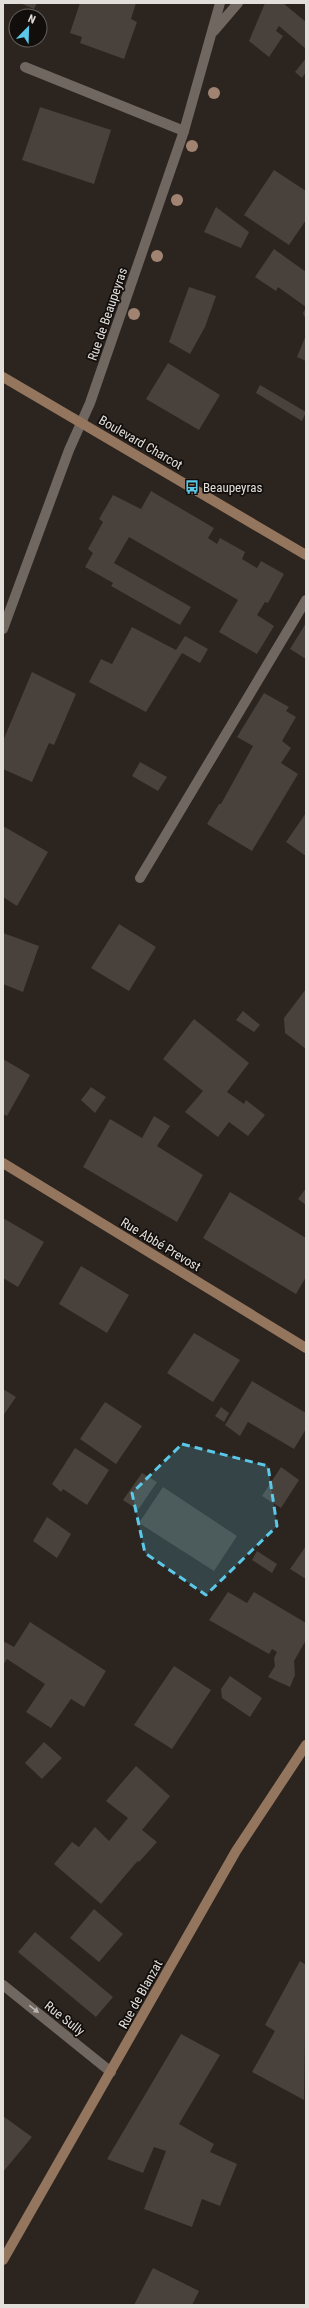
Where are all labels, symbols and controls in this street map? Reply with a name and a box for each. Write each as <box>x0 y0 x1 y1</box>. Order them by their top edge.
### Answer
north arrow <box>8 8 48 48</box>
text: N <box>26 12 38 27</box>
street label: Rue de Beaupeyras <box>85 266 130 363</box>
street label: Boulevard Charcot <box>96 412 185 472</box>
bus stop icon: Beaupeyras <box>184 479 200 495</box>
place label: Beaupeyras <box>203 480 262 495</box>
street label: Rue Abbé Prevost <box>118 1215 204 1274</box>
street label: Rue de Blanzat <box>115 1957 166 2031</box>
street label: Rue Sully <box>42 1998 88 2039</box>
one-way arrow <box>28 2005 39 2014</box>

